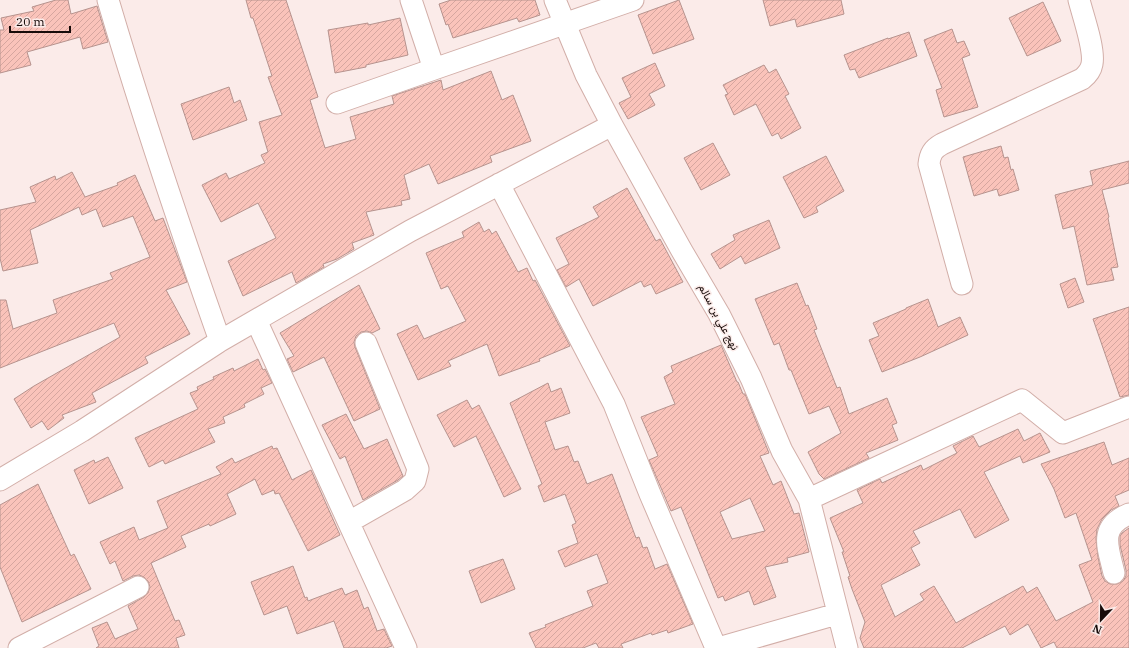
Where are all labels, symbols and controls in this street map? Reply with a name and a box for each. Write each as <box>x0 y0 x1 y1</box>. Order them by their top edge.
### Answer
scale bar <box>10 8 70 34</box>
text: 20 m <box>16 14 45 29</box>
street label: نهج علي بن سالم <box>693 281 742 354</box>
north arrow <box>1081 600 1121 640</box>
text: N <box>1090 621 1104 637</box>

